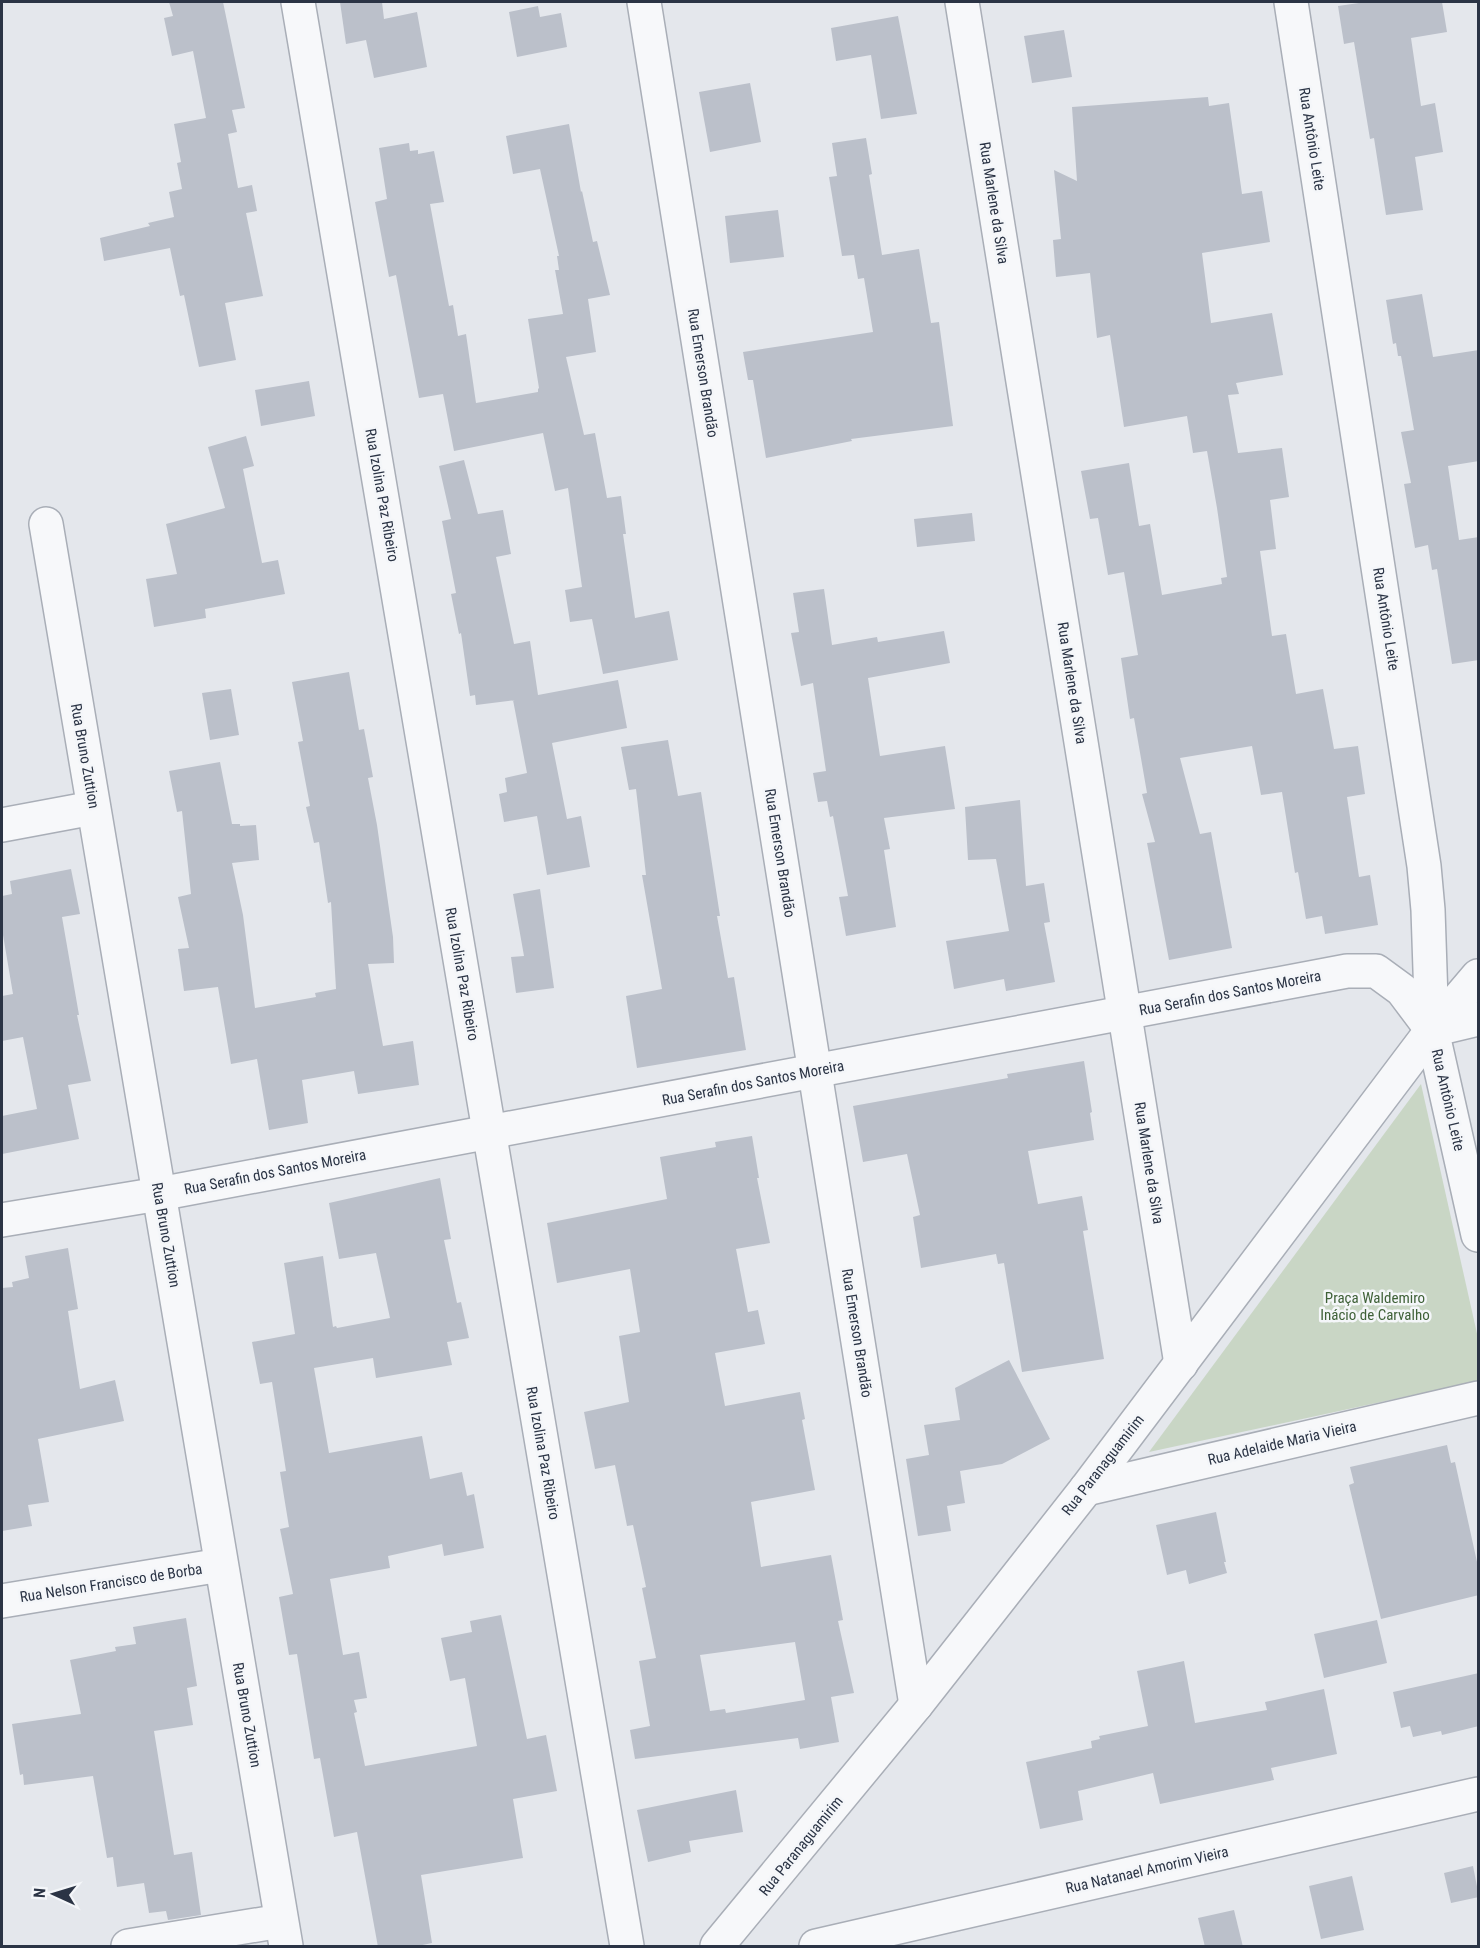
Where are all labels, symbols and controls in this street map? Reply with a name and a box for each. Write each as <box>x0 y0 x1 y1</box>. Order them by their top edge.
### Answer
street label: Rua Antônio Leite <box>1295 86 1329 192</box>
street label: Rua Marlene da Silva <box>975 141 1013 265</box>
street label: Rua Emerson Brandão <box>684 307 722 439</box>
street label: Rua Izolina Paz Ribeiro <box>361 427 403 563</box>
street label: Rua Antônio Leite <box>1369 566 1403 672</box>
street label: Rua Marlene da Silva <box>1053 621 1091 745</box>
street label: Rua Bruno Zuttion <box>67 702 103 810</box>
street label: Rua Emerson Brandão <box>761 787 799 919</box>
street label: Rua Izolina Paz Ribeiro <box>441 906 483 1042</box>
street label: Rua Serafin dos Santos Moreira <box>1137 967 1323 1019</box>
street label: Rua Antônio Leite <box>1427 1047 1469 1153</box>
street label: Rua Serafin dos Santos Moreira <box>660 1057 846 1109</box>
street label: Rua Marlene da Silva <box>1130 1101 1168 1225</box>
street label: Rua Serafin dos Santos Moreira <box>182 1146 368 1198</box>
street label: Rua Bruno Zuttion <box>148 1181 184 1289</box>
street label: Rua Emerson Brandão <box>838 1267 876 1399</box>
park label: Praça Waldemiro Inácio de Carvalho <box>1320 1289 1430 1324</box>
street label: Rua Izolina Paz Ribeiro <box>522 1385 564 1521</box>
street label: Rua Paranaguamirim <box>1058 1411 1148 1519</box>
street label: Rua Adelaide Maria Vieira <box>1206 1417 1358 1469</box>
street label: Rua Nelson Francisco de Borba <box>19 1560 203 1606</box>
street label: Rua Bruno Zuttion <box>229 1661 265 1769</box>
street label: Rua Paranaguamirim <box>755 1793 847 1899</box>
street label: Rua Natanael Amorim Vieira <box>1064 1843 1230 1897</box>
north arrow <box>24 1864 84 1924</box>
text: N <box>30 1887 49 1899</box>

